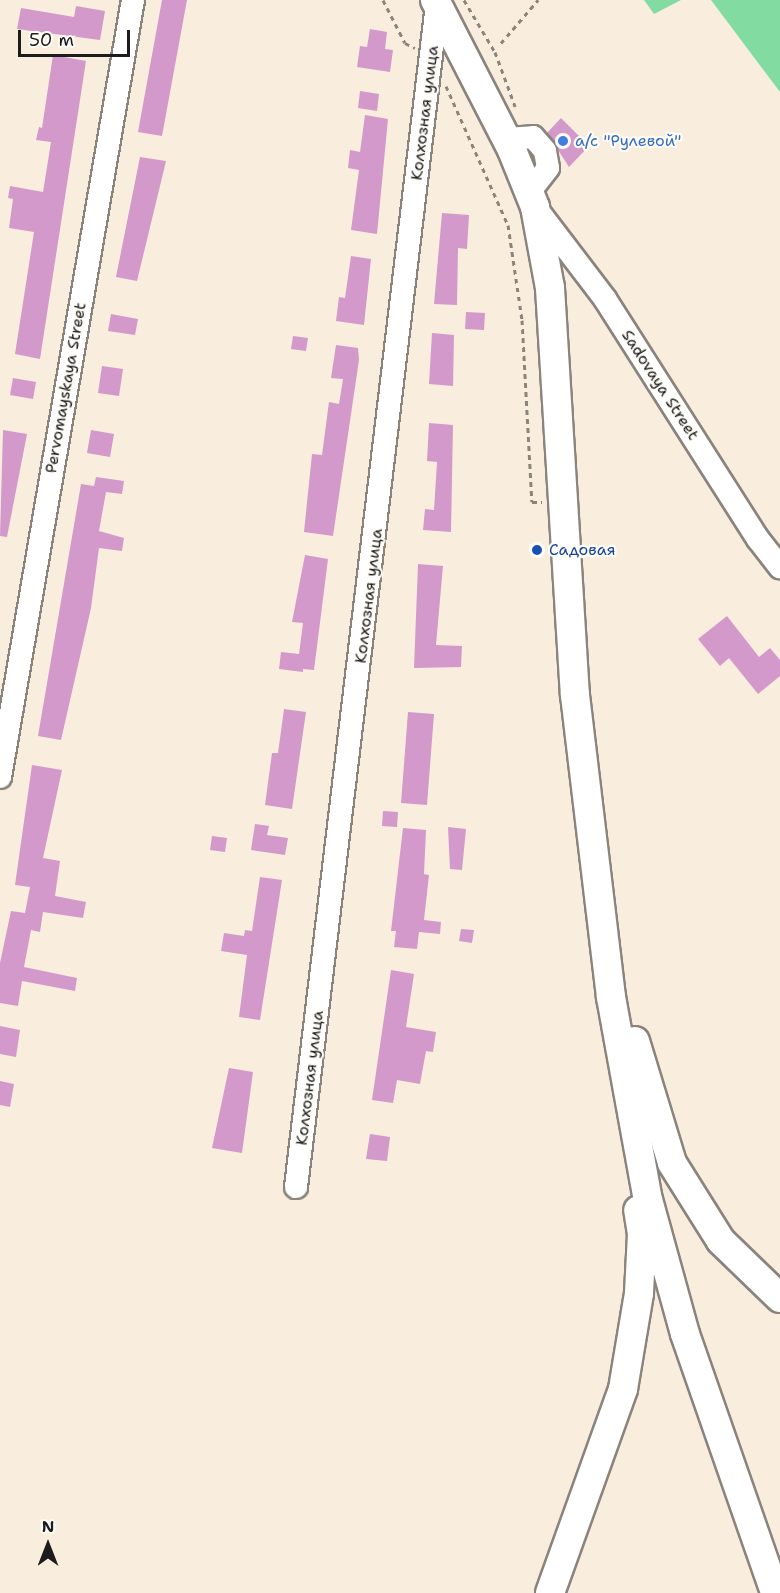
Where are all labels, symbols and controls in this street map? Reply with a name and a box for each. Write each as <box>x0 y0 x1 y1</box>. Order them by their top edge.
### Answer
scale bar <box>21 18 134 56</box>
text: 50 m <box>29 28 74 52</box>
street label: Колхозная улица <box>407 45 443 181</box>
place label: а/с "Рулевой" <box>575 131 681 151</box>
marker: а/с "Рулевой" <box>556 134 570 148</box>
street label: Pervomayskaya Street <box>42 301 90 475</box>
street label: Sadovaya Street <box>617 326 703 444</box>
street label: Колхозная улица <box>351 528 387 664</box>
place label: Садовая <box>549 540 616 560</box>
marker: Садовая <box>530 543 544 557</box>
street label: Колхозная улица <box>292 1010 328 1146</box>
north arrow <box>18 1515 78 1575</box>
text: N <box>42 1516 54 1537</box>

